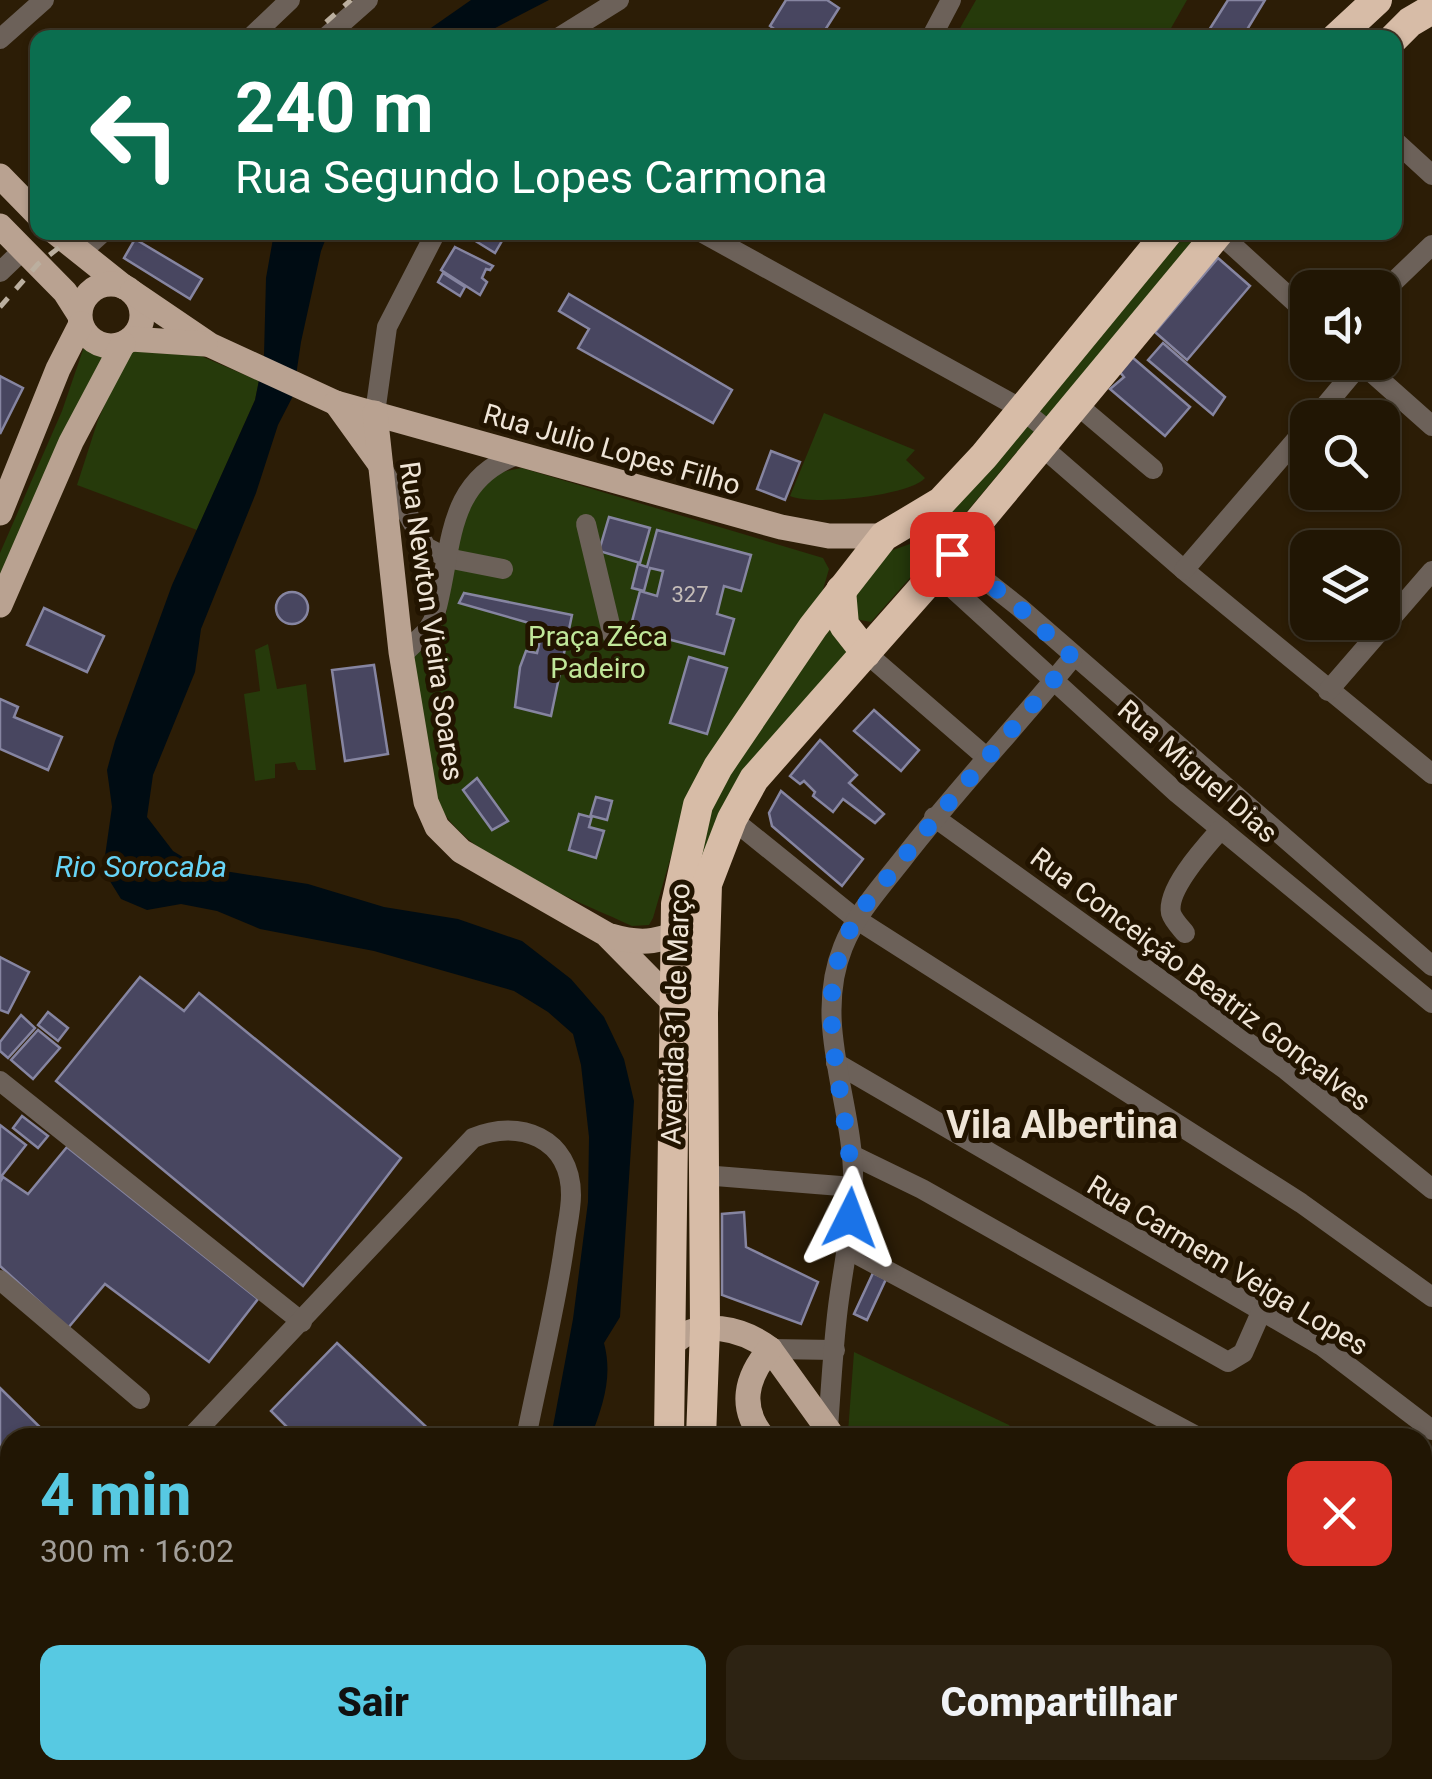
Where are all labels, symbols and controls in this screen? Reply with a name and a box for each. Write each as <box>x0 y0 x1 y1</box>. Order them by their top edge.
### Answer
text: 240 m <box>235 67 434 149</box>
icon: left <box>70 70 200 200</box>
text: Rua Segundo Lopes Carmona <box>235 151 828 204</box>
map controls <box>1290 270 1400 640</box>
button: sound <box>1290 270 1400 380</box>
street label: Rua Julio Lopes Filho <box>480 397 744 502</box>
button: search <box>1290 400 1400 510</box>
street label: Rua Newton Vieira Soares <box>393 459 470 783</box>
pin <box>910 512 995 597</box>
icon: arrive <box>925 527 980 582</box>
button: layers <box>1290 530 1400 640</box>
house number: 327 <box>671 582 709 607</box>
park label: Praça Zéca Padeiro <box>528 620 668 685</box>
street label: Rua Miguel Dias <box>1111 693 1284 850</box>
street label: Rua Conceição Beatriz Gonçalves <box>1024 841 1377 1118</box>
water label: Rio Sorocaba <box>55 849 227 884</box>
street label: Avenida 31 de Março <box>654 883 697 1145</box>
district label: Vila Albertina <box>946 1103 1178 1147</box>
position arrow <box>798 1166 902 1270</box>
street label: Rua Carmem Veiga Lopes <box>1081 1168 1374 1362</box>
text: 4 min <box>40 1459 191 1530</box>
button: close <box>1287 1461 1392 1566</box>
text: 300 m · 16:02 <box>40 1532 234 1570</box>
button: Sair <box>40 1645 706 1760</box>
button: Compartilhar <box>726 1645 1392 1760</box>

